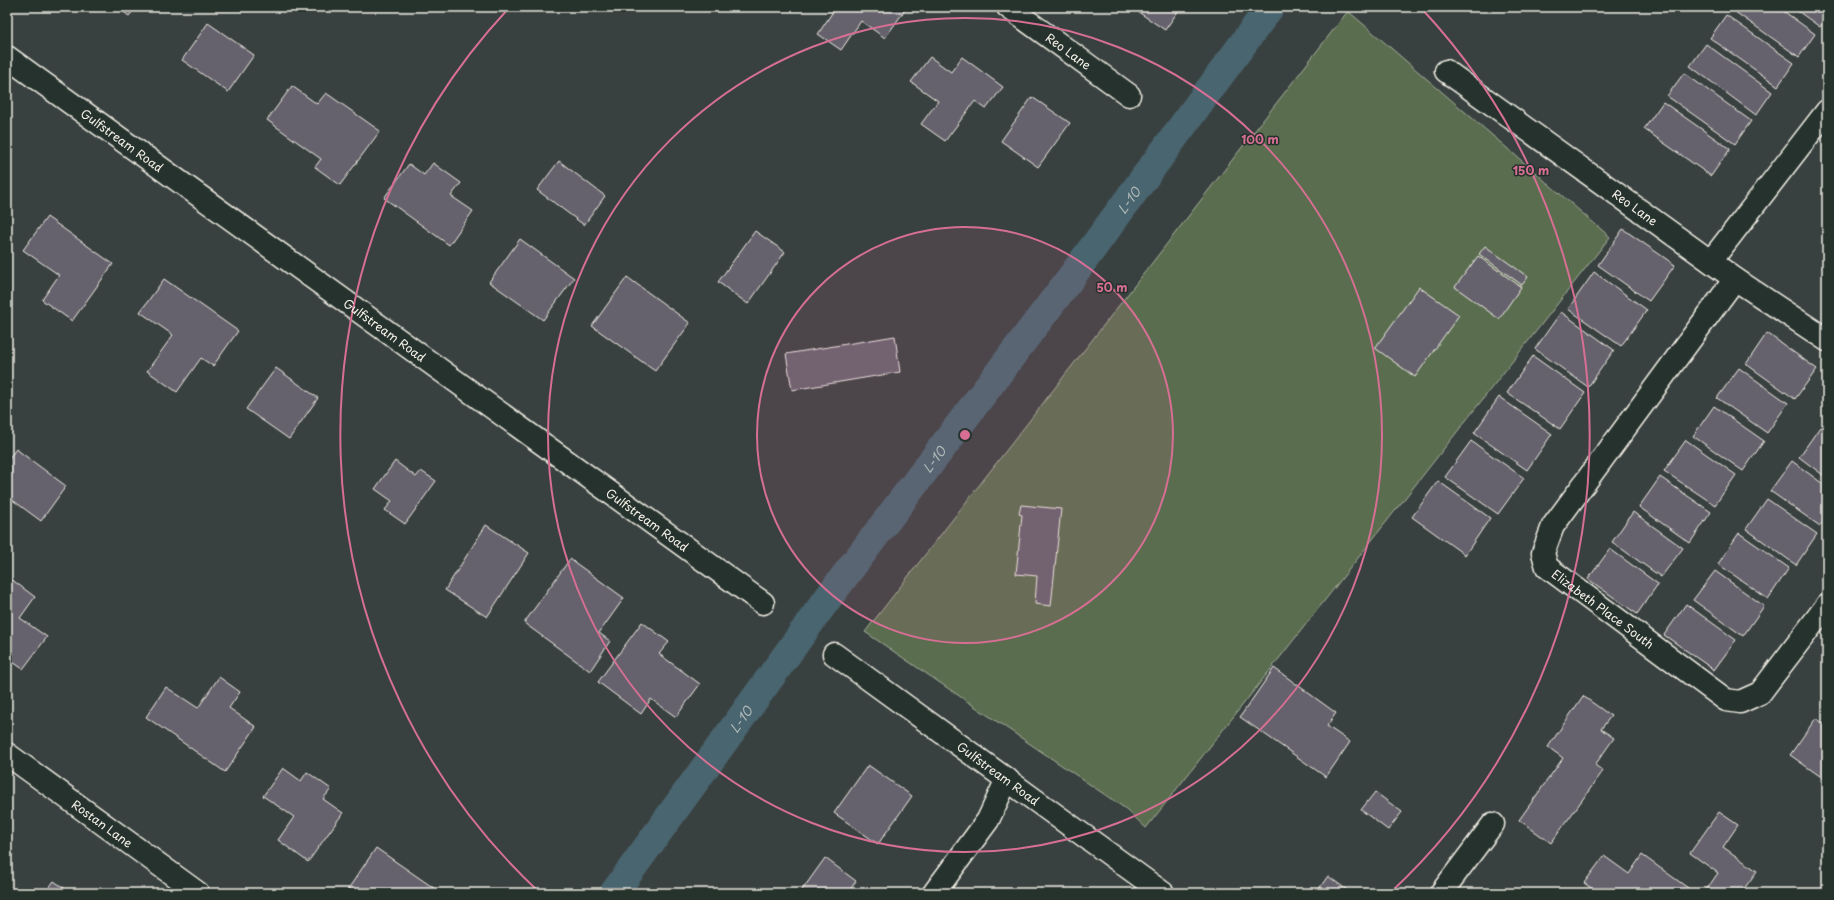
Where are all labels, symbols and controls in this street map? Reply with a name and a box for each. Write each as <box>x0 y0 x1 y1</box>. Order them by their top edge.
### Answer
street label: Reo Lane <box>1042 28 1095 74</box>
street label: Gulfstream Road <box>77 104 167 176</box>
text: 100 m <box>1241 130 1279 148</box>
text: 150 m <box>1513 161 1549 179</box>
water label: L-10 <box>1112 182 1145 217</box>
street label: Reo Lane <box>1609 185 1662 230</box>
text: 50 m <box>1096 278 1128 296</box>
street label: Gulfstream Road <box>340 294 430 366</box>
centre of rings <box>958 428 972 442</box>
water label: L-10 <box>917 441 951 476</box>
street label: Gulfstream Road <box>602 484 692 556</box>
street label: Elizabeth Place South <box>1548 565 1658 653</box>
water label: L-10 <box>724 701 757 736</box>
street label: Gulfstream Road <box>953 737 1043 809</box>
street label: Rostan Lane <box>68 795 137 852</box>

